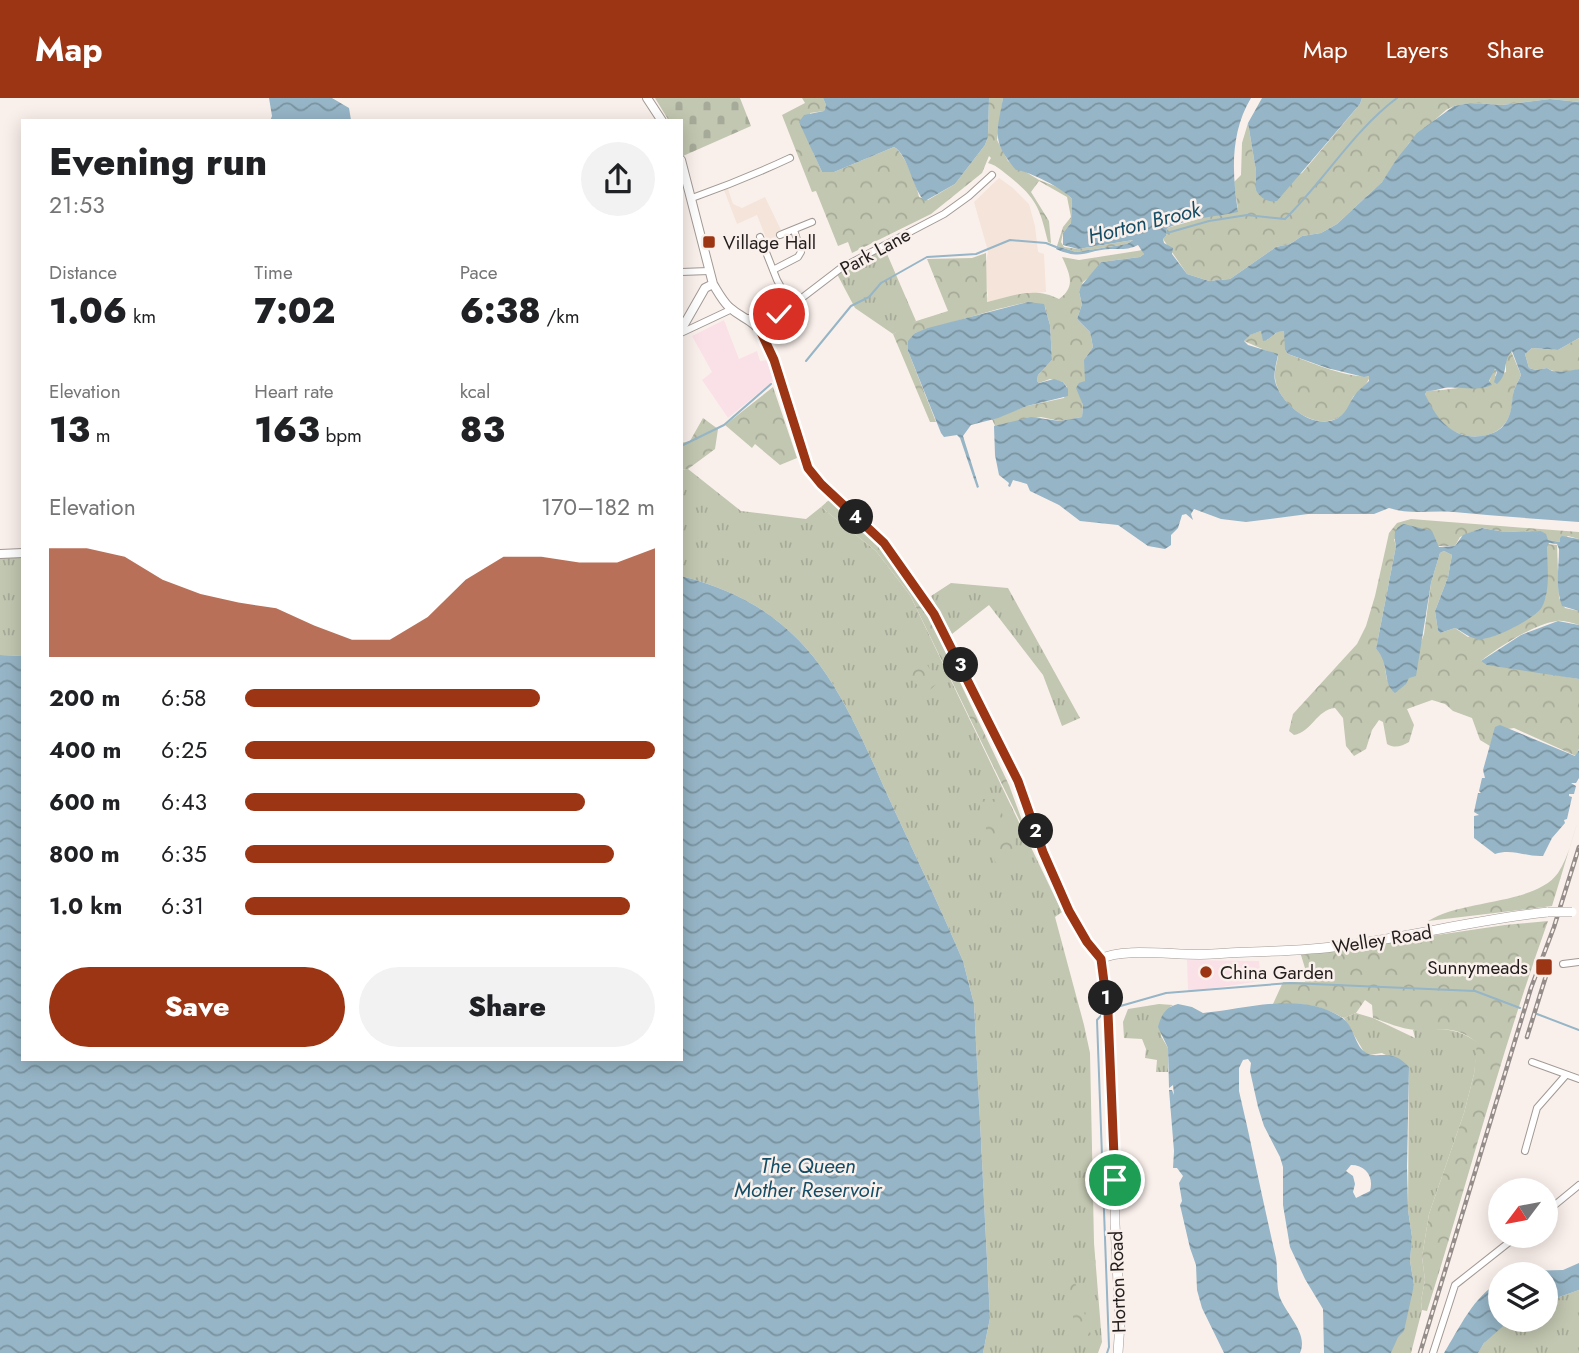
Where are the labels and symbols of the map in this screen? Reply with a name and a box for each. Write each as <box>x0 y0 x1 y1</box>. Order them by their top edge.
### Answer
water label: Horton Brook <box>1085 194 1204 251</box>
street label: Park Lane <box>835 221 916 282</box>
place label: Village Hall <box>723 229 816 256</box>
marker: Village Hall <box>701 234 717 250</box>
pin <box>749 284 809 344</box>
pin: 4 <box>838 500 874 534</box>
pin: 3 <box>944 648 978 682</box>
pin: 2 <box>1018 814 1054 848</box>
street label: Welley Road <box>1330 918 1434 961</box>
place label: Sunnymeads <box>1427 954 1528 981</box>
marker: Sunnymeads <box>1534 957 1554 977</box>
place label: China Garden <box>1220 959 1334 986</box>
marker: China Garden <box>1198 964 1214 980</box>
pin: 1 <box>1088 981 1124 1016</box>
pin <box>1085 1150 1145 1210</box>
water label: The Queen Mother Reservoir <box>734 1151 883 1205</box>
north arrow <box>1488 1178 1558 1248</box>
street label: Horton Road <box>1102 1231 1133 1333</box>

